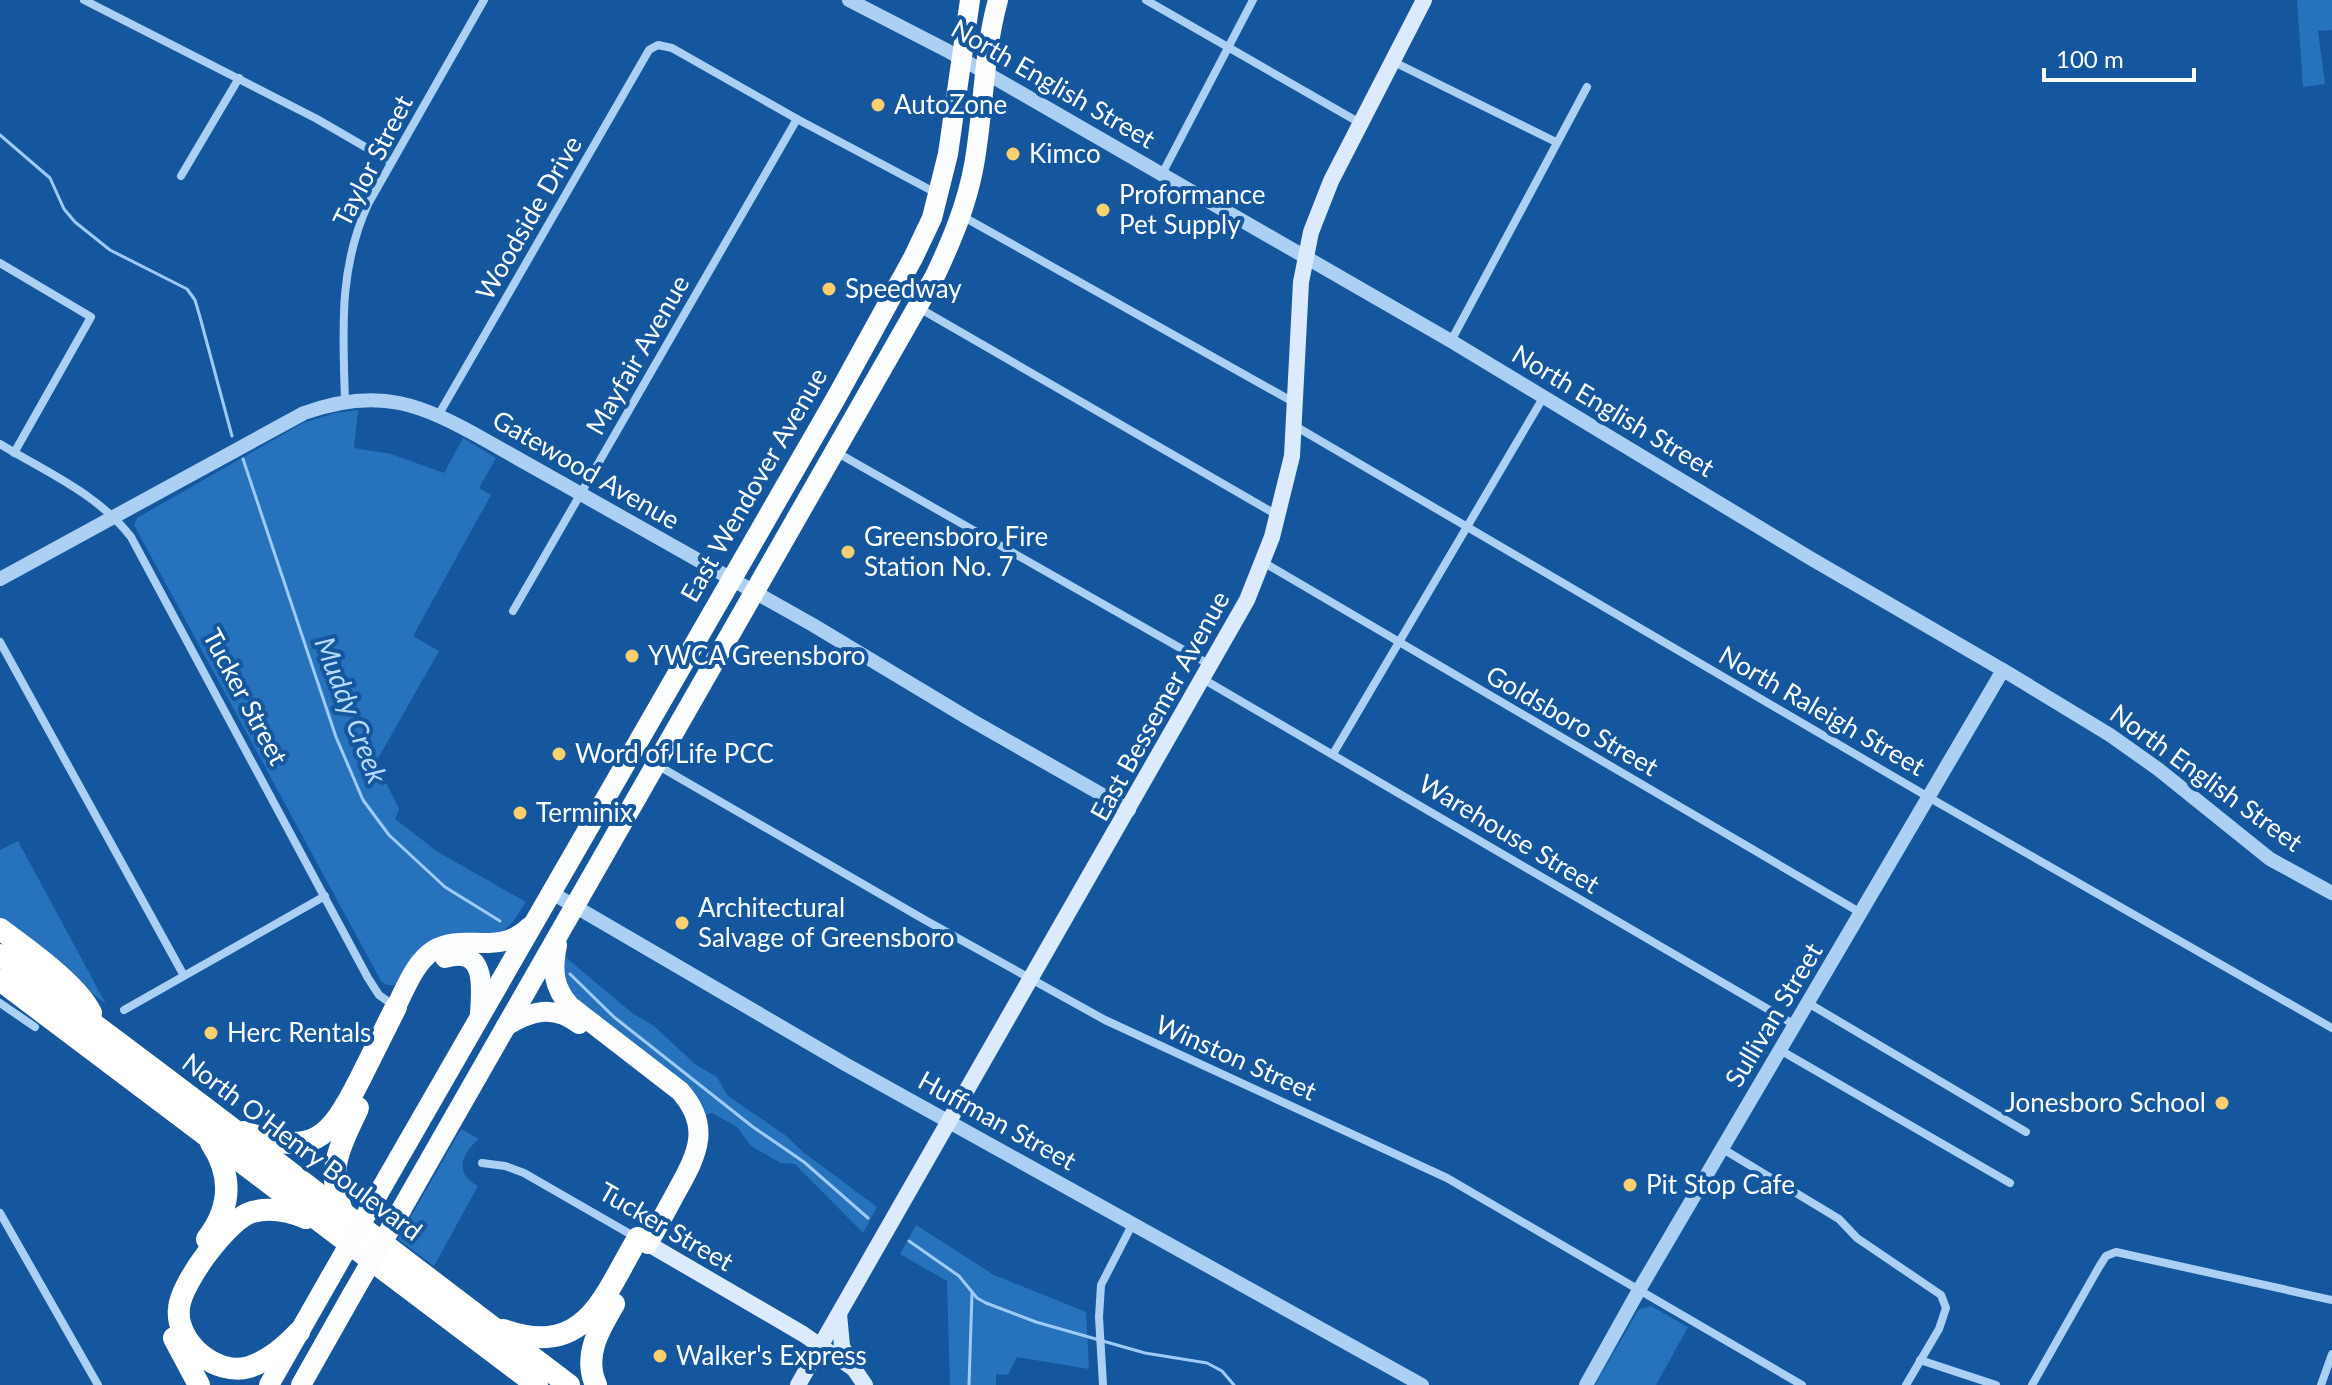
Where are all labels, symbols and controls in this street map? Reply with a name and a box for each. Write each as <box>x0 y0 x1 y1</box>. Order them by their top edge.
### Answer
street label: North English Street <box>946 12 1162 155</box>
scale bar <box>2044 32 2194 82</box>
text: 100 m <box>2056 44 2124 73</box>
place label: AutoZone <box>894 88 1007 120</box>
street label: Taylor Street <box>325 89 419 232</box>
marker: AutoZone <box>869 96 887 114</box>
street label: Woodside Drive <box>468 130 588 305</box>
place label: Kimco <box>1029 137 1101 169</box>
marker: Kimco <box>1004 145 1022 163</box>
place label: Proformance Pet Supply <box>1119 178 1265 240</box>
marker: Proformance Pet Supply <box>1094 201 1112 219</box>
street label: Mayfair Avenue <box>579 269 696 440</box>
place label: Speedway <box>845 272 962 304</box>
marker: Speedway <box>820 280 838 298</box>
street label: North English Street <box>1507 337 1721 483</box>
street label: East Wendover Avenue <box>673 362 833 607</box>
street label: Gatewood Avenue <box>487 403 686 536</box>
place label: Greensboro Fire Station No. 7 <box>864 520 1048 582</box>
marker: Greensboro Fire Station No. 7 <box>839 543 857 561</box>
street label: East Bessemer Avenue <box>1083 585 1236 826</box>
street label: Tucker Street <box>197 623 295 771</box>
water label: Muddy Creek <box>308 632 396 788</box>
street label: North Raleigh Street <box>1714 638 1932 782</box>
place label: YWCA Greensboro <box>648 639 866 671</box>
marker: YWCA Greensboro <box>623 647 641 665</box>
street label: Goldsboro Street <box>1481 658 1665 783</box>
street label: North English Street <box>2104 697 2310 858</box>
place label: Word of Life PCC <box>575 737 774 769</box>
marker: Word of Life PCC <box>550 745 568 763</box>
street label: Warehouse Street <box>1413 767 1606 900</box>
place label: Terminix <box>536 796 633 828</box>
marker: Terminix <box>511 804 529 822</box>
place label: Architectural Salvage of Greensboro <box>698 891 954 953</box>
marker: Architectural Salvage of Greensboro <box>673 914 691 932</box>
street label: Sullivan Street <box>1718 936 1829 1092</box>
street label: Winston Street <box>1151 1007 1322 1107</box>
place label: Herc Rentals <box>227 1016 371 1048</box>
marker: Herc Rentals <box>202 1024 220 1042</box>
street label: North O'Henry Boulevard <box>176 1046 429 1247</box>
street label: Huffman Street <box>913 1064 1083 1177</box>
place label: Jonesboro School <box>2005 1086 2206 1118</box>
marker: Jonesboro School <box>2213 1094 2231 1112</box>
place label: Pit Stop Cafe <box>1646 1168 1795 1200</box>
street label: Tucker Street <box>594 1175 740 1278</box>
marker: Pit Stop Cafe <box>1621 1176 1639 1194</box>
place label: Walker's Express <box>676 1339 867 1371</box>
marker: Walker's Express <box>651 1347 669 1365</box>

